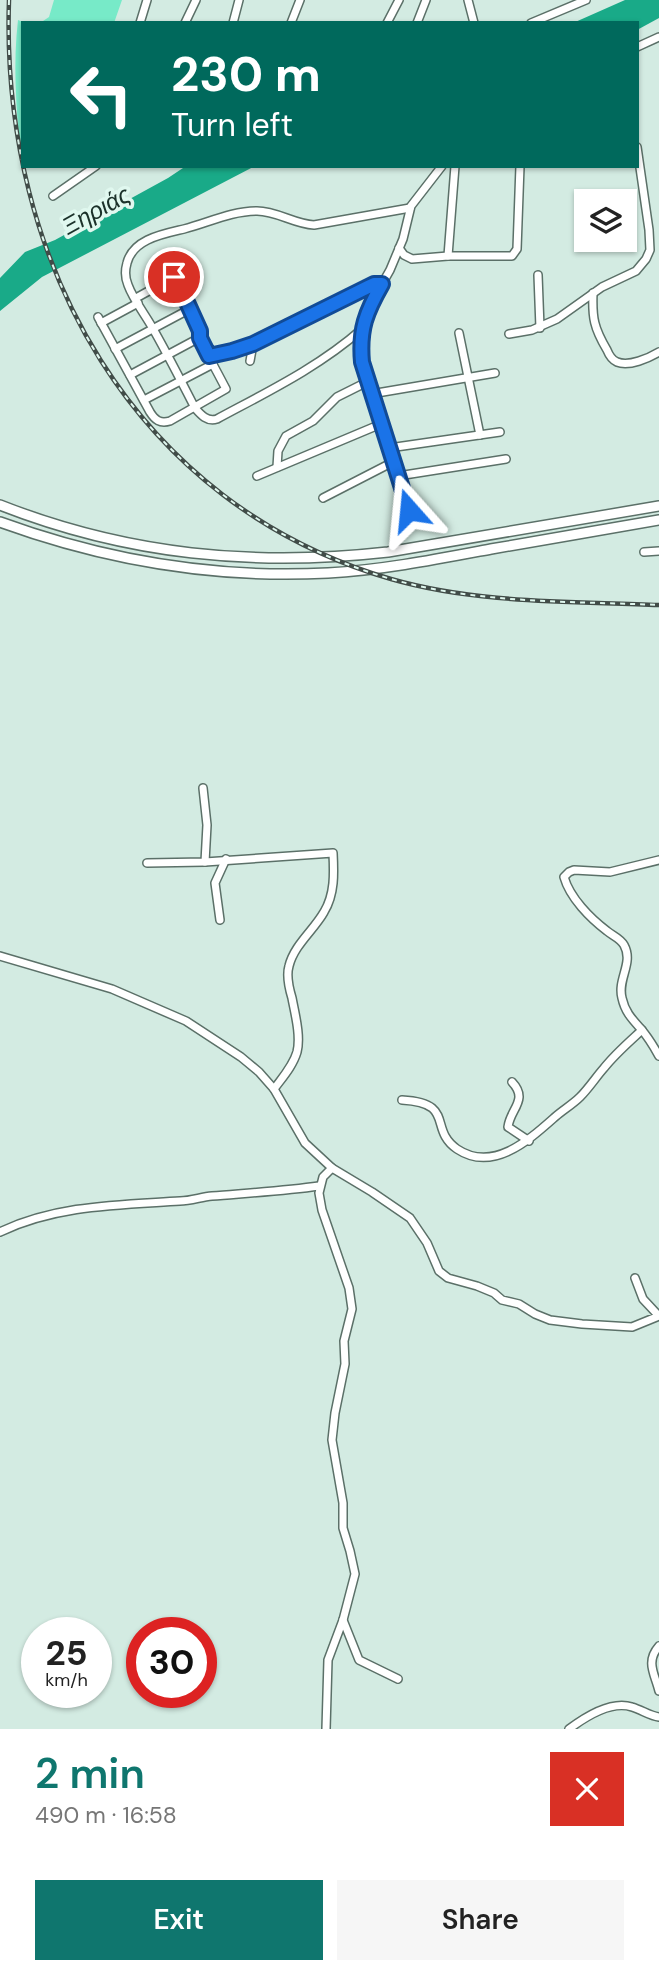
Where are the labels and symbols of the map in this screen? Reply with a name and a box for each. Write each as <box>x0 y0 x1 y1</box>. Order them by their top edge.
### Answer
water label: Ξηριάς <box>56 179 136 242</box>
pin <box>144 247 204 307</box>
position arrow <box>372 473 446 547</box>
speed limit sign: 30 <box>126 1617 217 1708</box>

